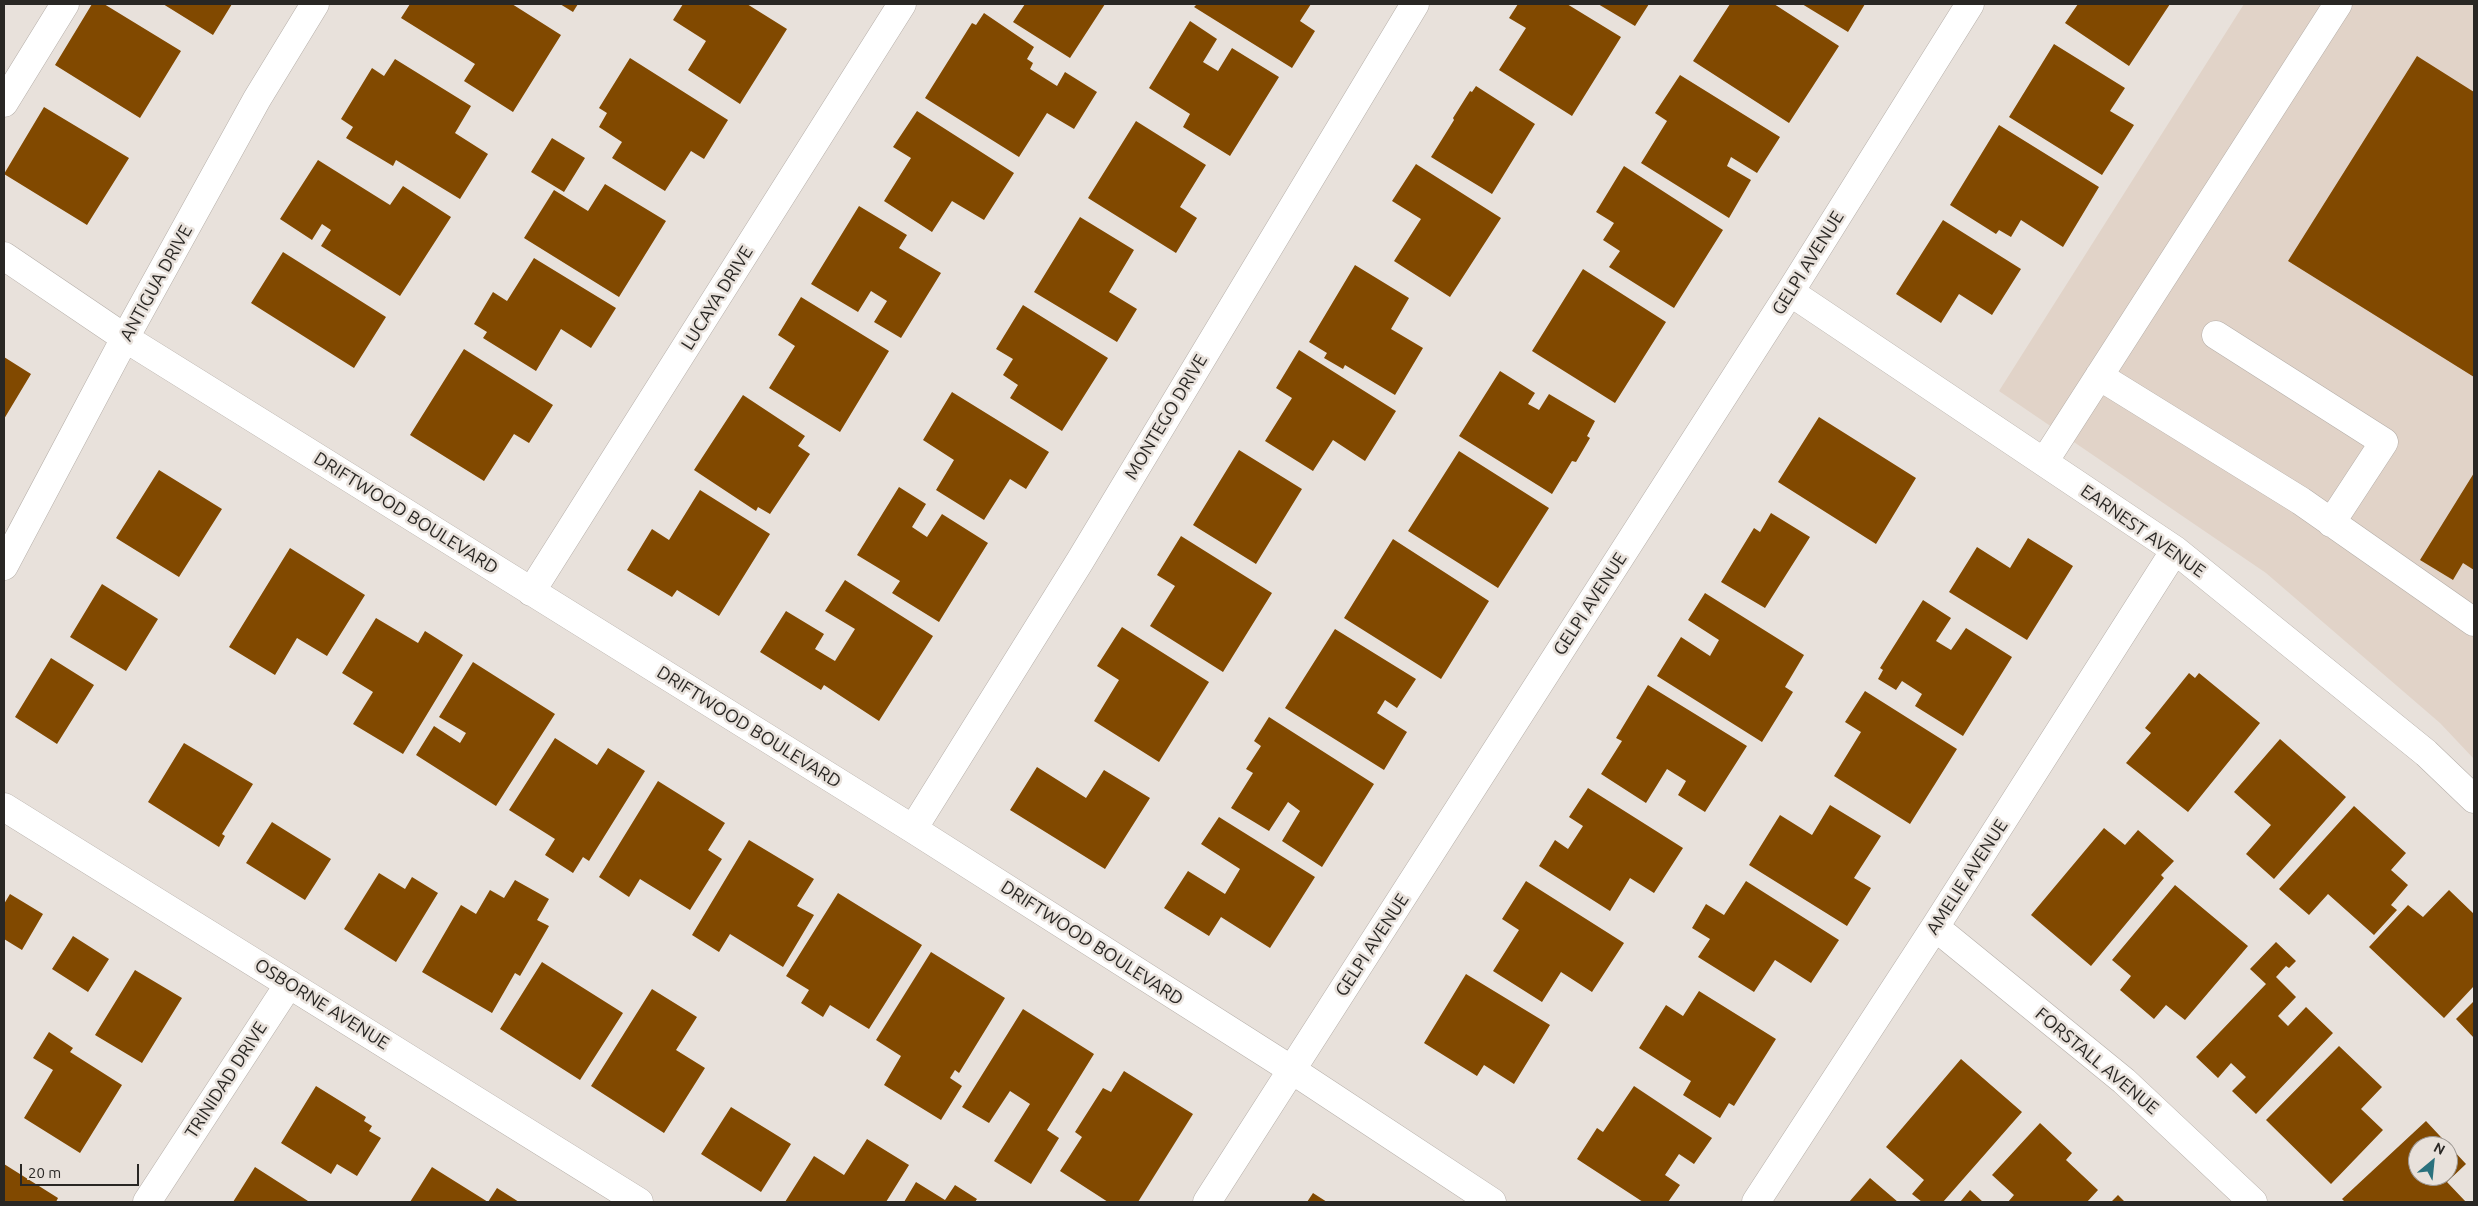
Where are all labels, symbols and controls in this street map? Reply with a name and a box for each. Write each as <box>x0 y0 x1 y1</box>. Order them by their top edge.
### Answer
street label: GELPI AVENUE <box>1768 207 1848 319</box>
street label: ANTIGUA DRIVE <box>115 221 197 345</box>
street label: LUCAYA DRIVE <box>677 242 757 354</box>
street label: MONTEGO DRIVE <box>1120 350 1212 484</box>
street label: DRIFTWOOD BOULEVARD <box>310 447 502 579</box>
street label: EARNEST AVENUE <box>2076 480 2210 582</box>
street label: GELPI AVENUE <box>1549 549 1631 659</box>
street label: DRIFTWOOD BOULEVARD <box>653 661 845 793</box>
street label: AMELIE AVENUE <box>1922 815 2012 939</box>
street label: DRIFTWOOD BOULEVARD <box>997 876 1187 1010</box>
street label: GELPI AVENUE <box>1331 890 1413 1000</box>
street label: OSBORNE AVENUE <box>251 954 393 1054</box>
street label: FORSTALL AVENUE <box>2031 1003 2163 1119</box>
street label: TRINIDAD DRIVE <box>180 1018 272 1142</box>
north arrow <box>2408 1136 2458 1186</box>
text: N <box>2431 1139 2448 1158</box>
scale bar <box>22 1154 141 1186</box>
text: 20 m <box>28 1164 61 1181</box>

